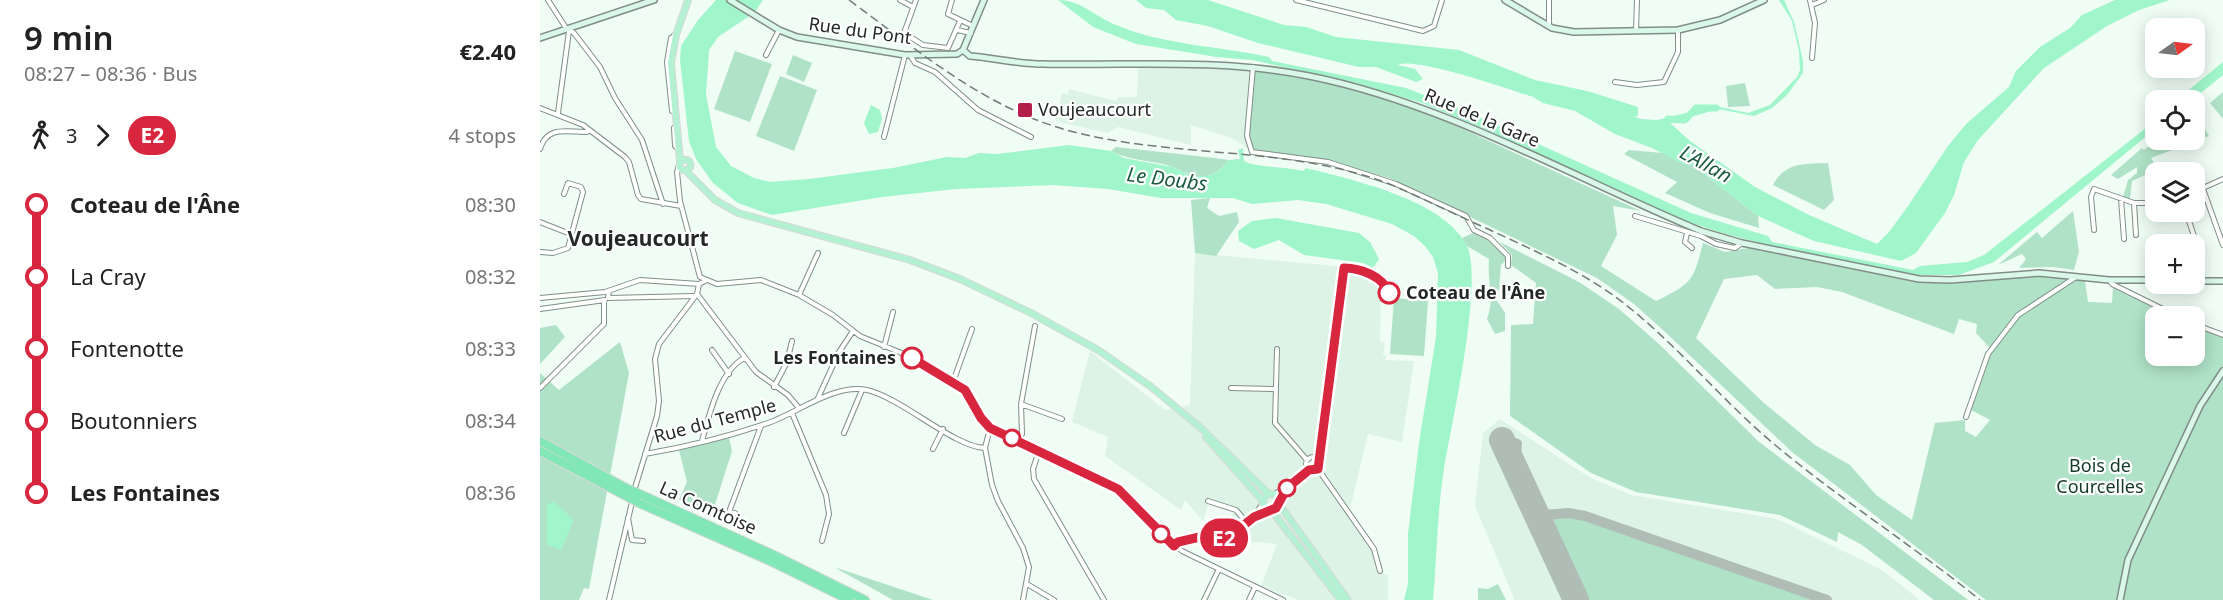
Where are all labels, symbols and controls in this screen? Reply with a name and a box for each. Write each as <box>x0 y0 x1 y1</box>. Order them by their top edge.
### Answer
street label: Rue du Pont <box>807 11 914 49</box>
text: 9 min <box>24 15 114 60</box>
north arrow <box>2145 18 2205 78</box>
map controls <box>2145 18 2205 366</box>
text: €2.40 <box>459 36 516 66</box>
text: 08:27 – 08:36 · Bus <box>24 60 197 87</box>
street label: Rue de la Gare <box>1421 82 1544 152</box>
button: locate <box>2145 90 2205 150</box>
place label: Voujeaucourt <box>1038 97 1152 121</box>
marker: Voujeaucourt <box>1016 101 1034 119</box>
icon: walk <box>24 119 57 152</box>
icon: forward <box>86 119 119 152</box>
text: E2 <box>140 121 164 149</box>
text: 3 <box>66 122 77 149</box>
text: 4 stops <box>449 122 516 149</box>
water label: L'Allan <box>1675 138 1737 189</box>
water label: Le Doubs <box>1125 160 1209 197</box>
button: layers <box>2145 162 2205 222</box>
text: Coteau de l'Âne <box>70 189 240 219</box>
text: 08:30 <box>465 191 516 218</box>
district label: Voujeaucourt <box>567 224 709 252</box>
button: + <box>2145 234 2205 294</box>
text: La Cray <box>70 261 146 291</box>
text: 08:32 <box>465 263 516 290</box>
place label: Coteau de l'Âne <box>1406 280 1545 304</box>
marker: Coteau de l'Âne <box>1378 282 1400 304</box>
button: − <box>2145 306 2205 366</box>
text: Fontenotte <box>70 333 184 363</box>
text: 08:33 <box>465 335 516 362</box>
place label: Les Fontaines <box>773 345 896 369</box>
marker: Les Fontaines <box>901 347 923 369</box>
street label: Rue du Temple <box>651 392 779 448</box>
text: Boutonniers <box>70 405 197 435</box>
text: 08:34 <box>465 407 516 434</box>
unlabelled marker <box>1003 429 1021 447</box>
park label: Bois de Courcelles <box>2056 453 2144 498</box>
street label: La Comtoise <box>656 475 761 539</box>
text: Les Fontaines <box>70 477 220 507</box>
text: 08:36 <box>465 479 516 506</box>
unlabelled marker <box>1278 479 1296 497</box>
line badge: E2 <box>1197 518 1251 558</box>
text: E2 <box>1212 524 1236 552</box>
unlabelled marker <box>1152 525 1170 543</box>

